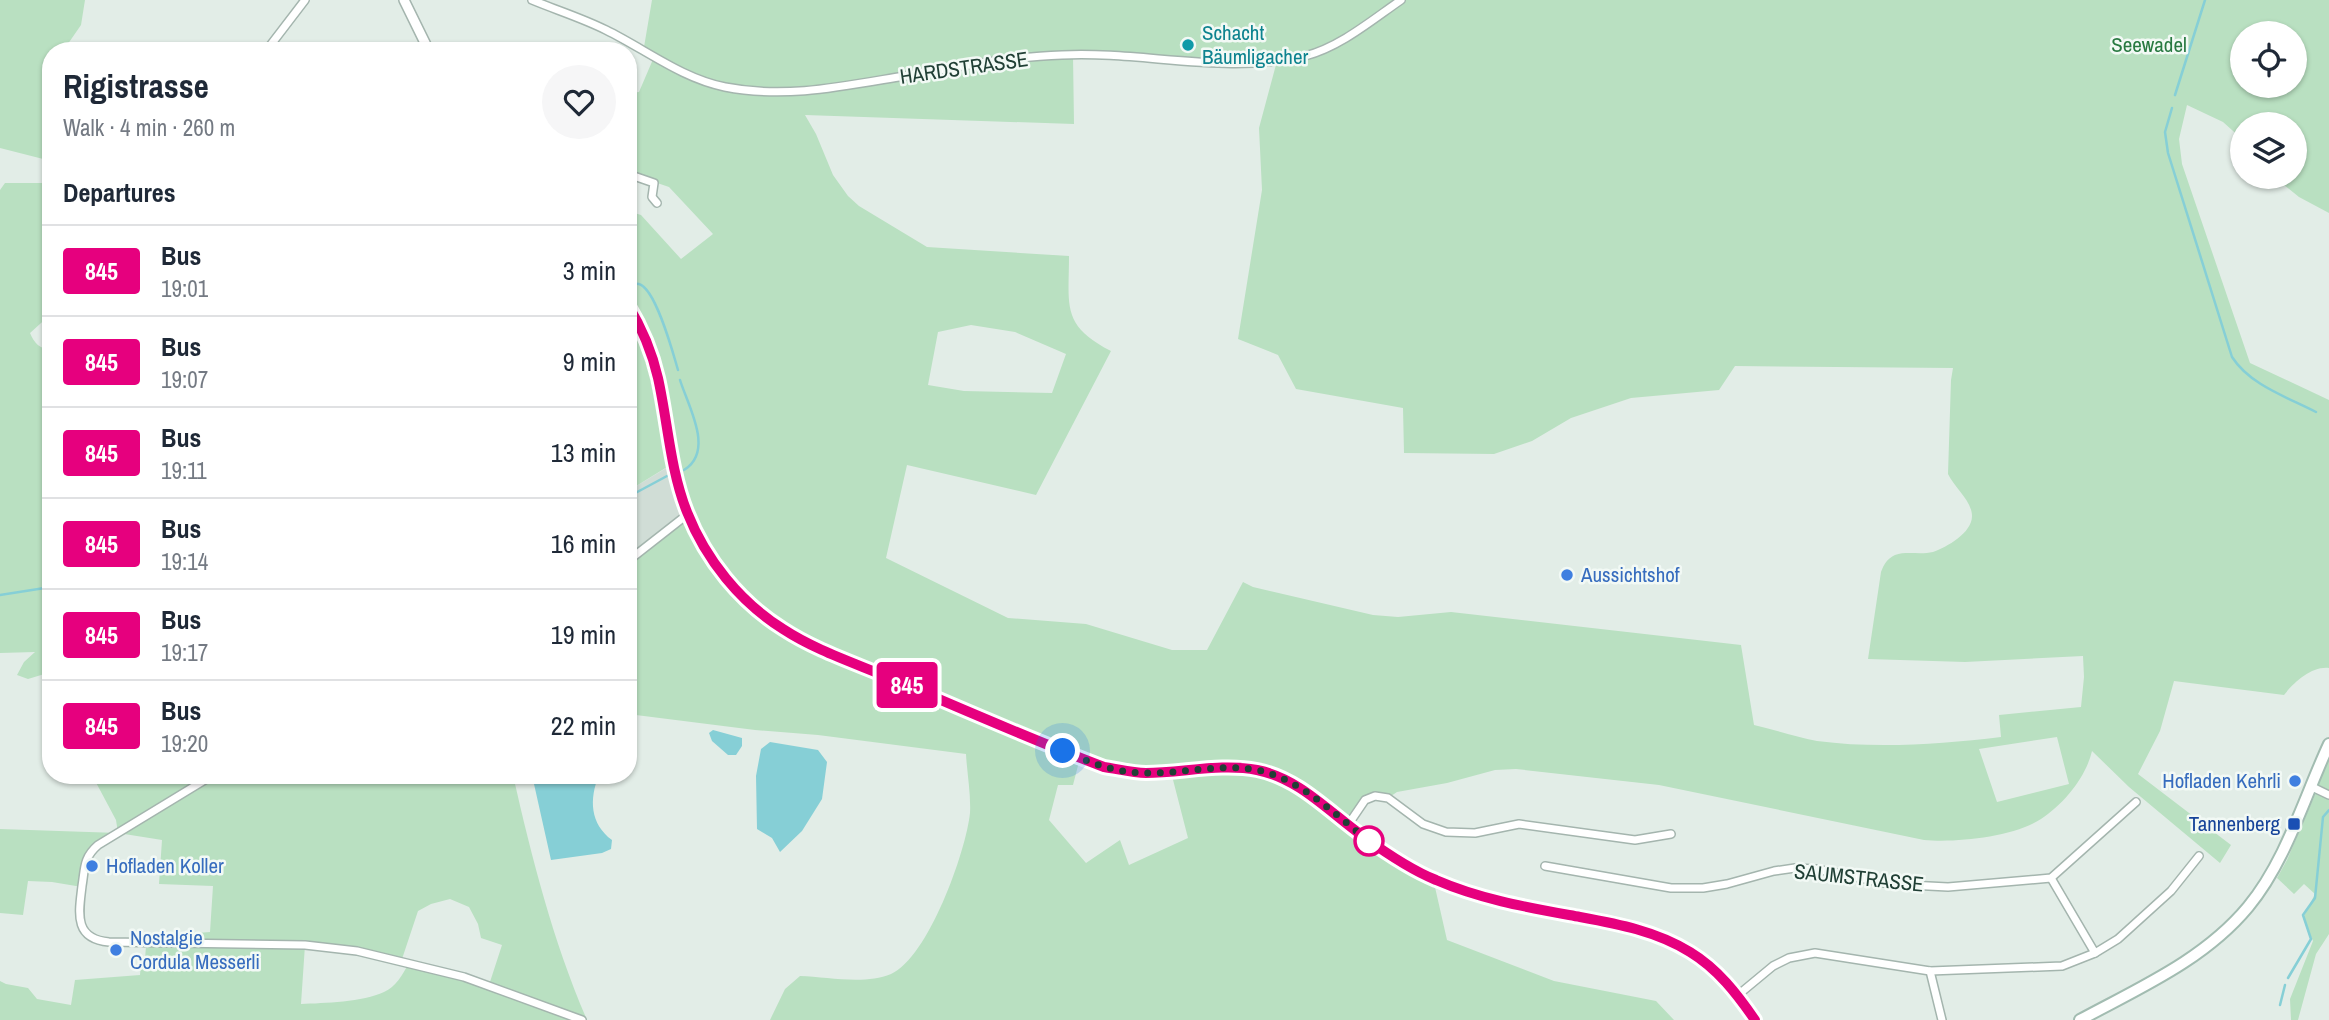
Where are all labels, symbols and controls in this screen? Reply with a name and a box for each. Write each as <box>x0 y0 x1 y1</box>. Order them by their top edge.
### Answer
place label: Schacht Bäumligacher <box>1202 18 1309 71</box>
map controls <box>2230 21 2307 189</box>
button: locate <box>2230 21 2307 98</box>
park label: Seewadel <box>2111 30 2187 59</box>
marker: Schacht Bäumligacher <box>1180 37 1196 53</box>
street label: HARDSTRASSE <box>898 44 1030 91</box>
text: Rigistrasse <box>63 64 209 108</box>
button: heart <box>542 65 616 139</box>
text: Walk · 4 min · 260 m <box>63 112 235 143</box>
button: layers <box>2230 112 2307 189</box>
text: Departures <box>63 175 176 210</box>
text: Bus <box>161 238 201 273</box>
text: 3 min <box>563 253 616 288</box>
text: 845 <box>85 255 118 287</box>
text: 19:01 <box>161 273 208 304</box>
text: Bus <box>161 329 201 364</box>
text: 9 min <box>563 344 616 379</box>
text: 845 <box>85 346 118 378</box>
text: 19:07 <box>161 364 208 395</box>
text: Bus <box>161 420 201 455</box>
text: 13 min <box>551 435 616 470</box>
text: 845 <box>85 437 118 469</box>
text: 19:11 <box>161 455 207 486</box>
text: Bus <box>161 511 201 546</box>
text: 16 min <box>551 526 616 561</box>
text: 845 <box>85 528 118 560</box>
text: 19:14 <box>161 546 208 577</box>
place label: Aussichtshof <box>1580 560 1680 589</box>
marker: Aussichtshof <box>1559 567 1575 583</box>
text: Bus <box>161 602 201 637</box>
text: 19 min <box>551 617 616 652</box>
text: 845 <box>85 619 118 651</box>
text: 19:17 <box>161 637 208 668</box>
line badge: 845 <box>867 662 947 708</box>
text: 845 <box>891 669 923 701</box>
text: Bus <box>161 693 201 728</box>
text: 22 min <box>551 708 616 743</box>
text: 845 <box>85 710 118 742</box>
text: 19:20 <box>161 728 208 759</box>
your location <box>1045 733 1080 768</box>
place label: Hofladen Kehrli <box>2162 766 2281 795</box>
marker: Hofladen Kehrli <box>2287 773 2303 789</box>
place label: Tannenberg <box>2189 809 2280 838</box>
marker: Tannenberg <box>2286 816 2302 832</box>
unlabelled marker <box>1354 826 1384 856</box>
place label: Hofladen Koller <box>106 851 224 880</box>
street label: SAUMSTRASSE <box>1793 856 1925 899</box>
marker: Hofladen Koller <box>84 858 100 874</box>
place label: Nostalgie Cordula Messerli <box>130 923 260 976</box>
marker: Nostalgie Cordula Messerli <box>108 942 124 958</box>

